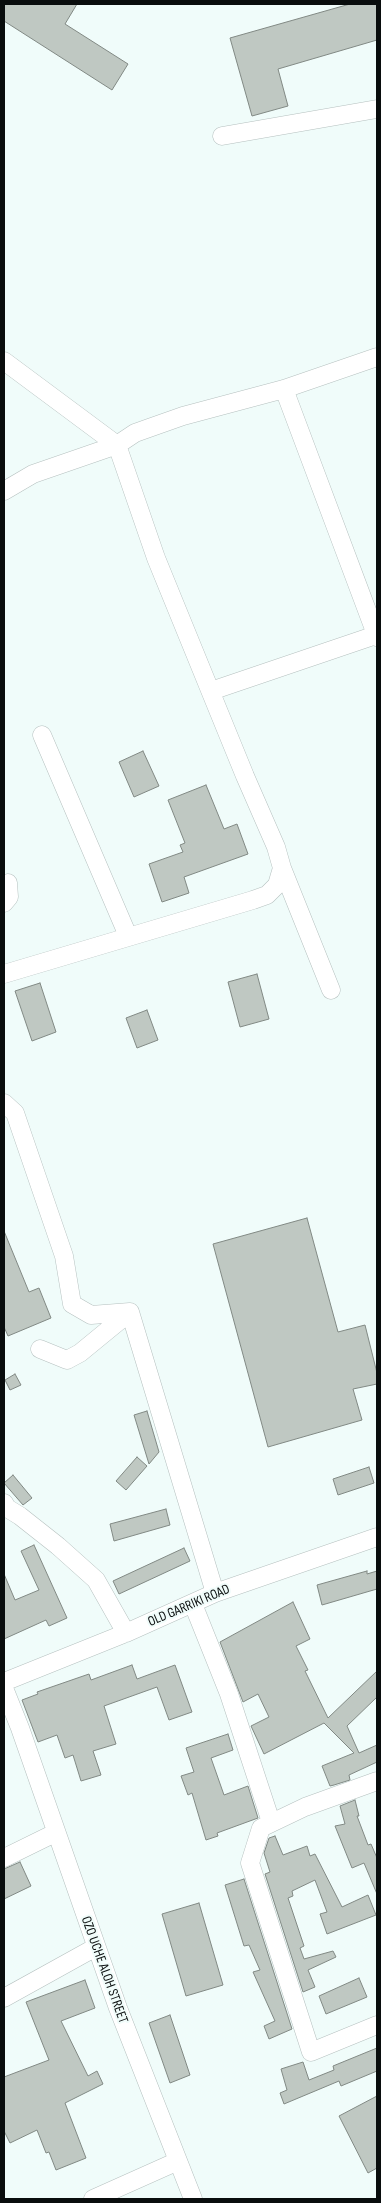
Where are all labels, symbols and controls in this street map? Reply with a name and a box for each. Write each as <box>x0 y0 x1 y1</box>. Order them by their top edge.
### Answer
street label: OLD GARRIKI ROAD <box>146 1581 232 1631</box>
street label: OZO UCHE ALOH STREET <box>77 1914 131 2026</box>

